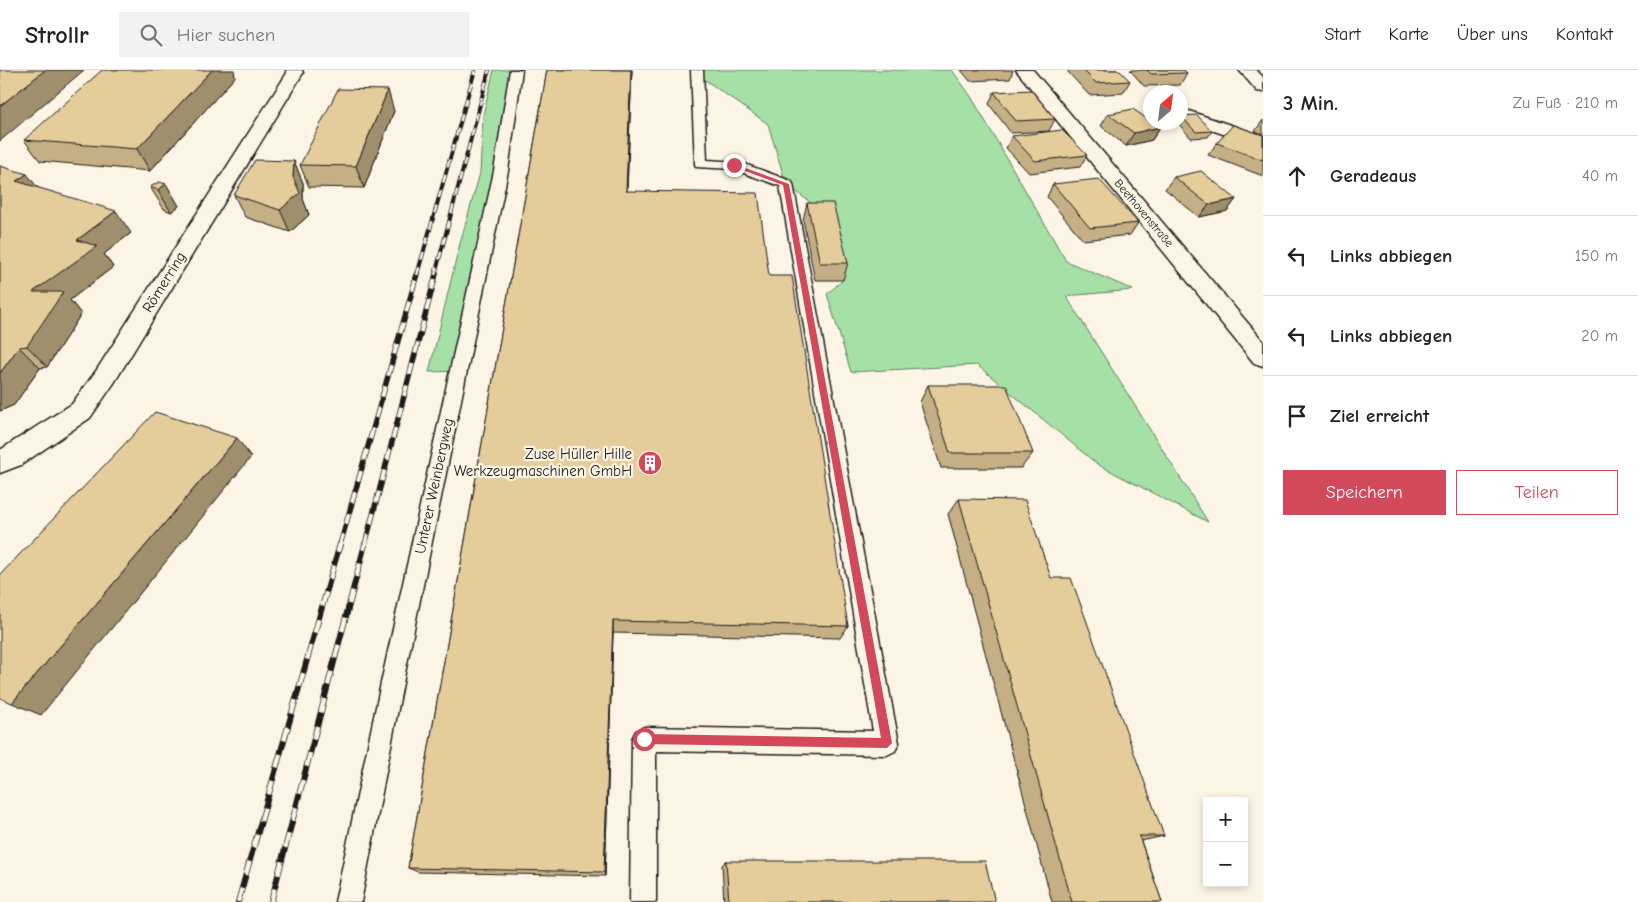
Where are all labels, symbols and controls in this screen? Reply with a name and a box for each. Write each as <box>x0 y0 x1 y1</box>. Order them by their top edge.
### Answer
search box <box>119 12 469 57</box>
text: Strollr <box>25 21 89 49</box>
icon: search <box>137 21 165 49</box>
text: Hier suchen <box>177 24 275 46</box>
text: Start <box>1324 24 1361 45</box>
text: Karte <box>1389 24 1429 45</box>
text: Über uns <box>1457 24 1528 45</box>
text: Kontakt <box>1556 24 1613 45</box>
north arrow <box>1143 85 1188 130</box>
text: 3 Min. <box>1283 91 1338 115</box>
text: Zu Fuß · 210 m <box>1513 94 1618 112</box>
route end <box>723 154 746 177</box>
icon: ahead <box>1283 162 1311 190</box>
text: Geradeaus <box>1330 165 1416 187</box>
text: 40 m <box>1582 167 1618 185</box>
street label: Beethovenstraße <box>1111 176 1177 250</box>
icon: left <box>1283 242 1311 270</box>
text: Links abbiegen <box>1330 245 1452 267</box>
text: 150 m <box>1575 247 1618 265</box>
street label: Römerring <box>138 248 190 316</box>
icon: left <box>1283 322 1311 350</box>
text: Links abbiegen <box>1330 325 1452 347</box>
text: 20 m <box>1581 327 1618 345</box>
icon: arrive <box>1283 402 1311 430</box>
text: Ziel erreicht <box>1330 405 1429 427</box>
street label: Unterer Weinbergweg <box>411 416 457 556</box>
place label: Zuse Hüller Hille Werkzeugmaschinen GmbH <box>454 445 632 480</box>
building icon: Zuse Hüller Hille Werkzeugmaschinen GmbH <box>637 450 663 476</box>
button: Speichern <box>1283 470 1446 515</box>
button: Teilen <box>1456 470 1618 515</box>
route start <box>633 728 656 751</box>
map controls <box>1203 797 1248 887</box>
button: + <box>1203 797 1248 842</box>
button: − <box>1203 842 1248 887</box>

